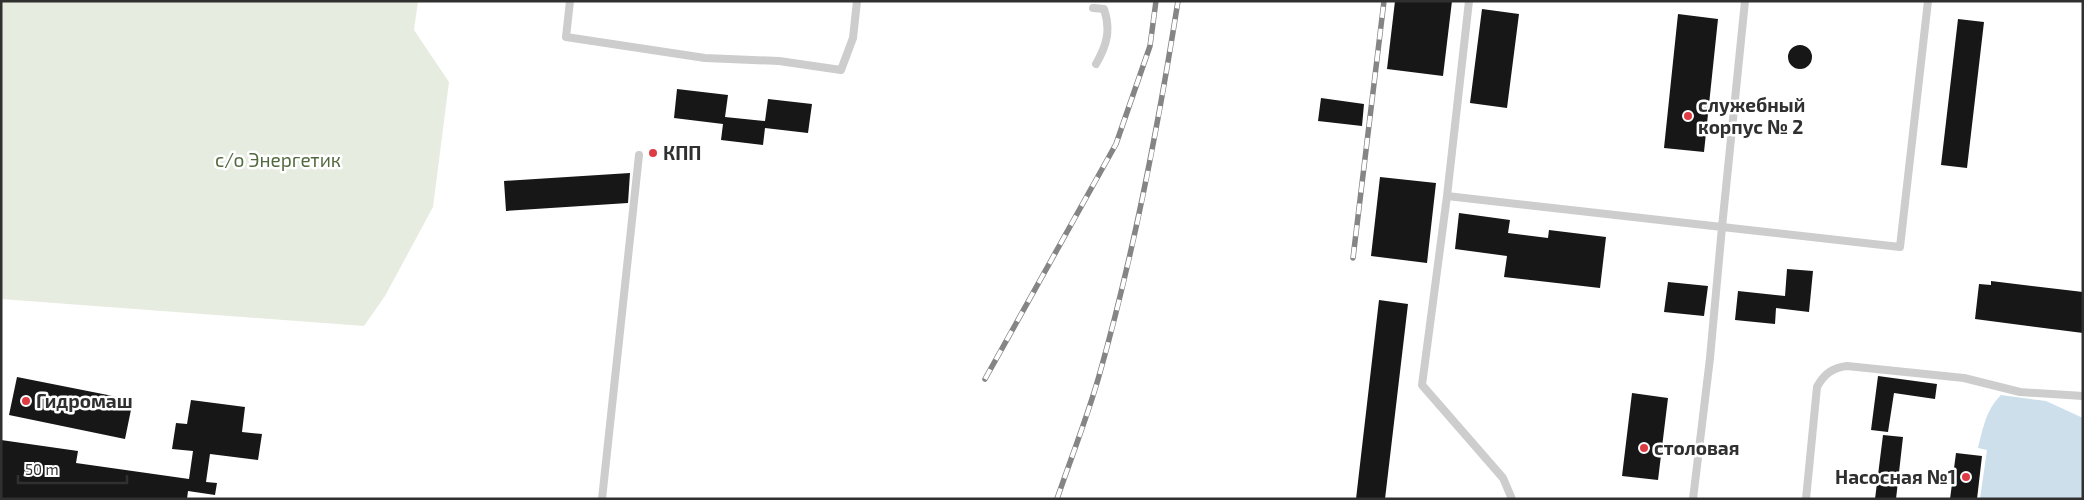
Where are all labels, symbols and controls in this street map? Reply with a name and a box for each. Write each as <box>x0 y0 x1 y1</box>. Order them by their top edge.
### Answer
place label: служебный корпус № 2 <box>1698 93 1805 138</box>
marker: служебный корпус № 2 <box>1682 110 1694 122</box>
place label: КПП <box>663 141 702 164</box>
marker: КПП <box>647 147 659 159</box>
park label: с/о Энергетик <box>215 148 341 171</box>
place label: Гидромаш <box>36 389 133 412</box>
marker: Гидромаш <box>20 395 32 407</box>
place label: столовая <box>1654 436 1740 459</box>
marker: столовая <box>1638 442 1650 454</box>
scale bar <box>18 452 126 484</box>
text: 50 m <box>25 460 59 478</box>
place label: Насосная №1 <box>1835 465 1956 488</box>
marker: Насосная №1 <box>1960 471 1972 483</box>

